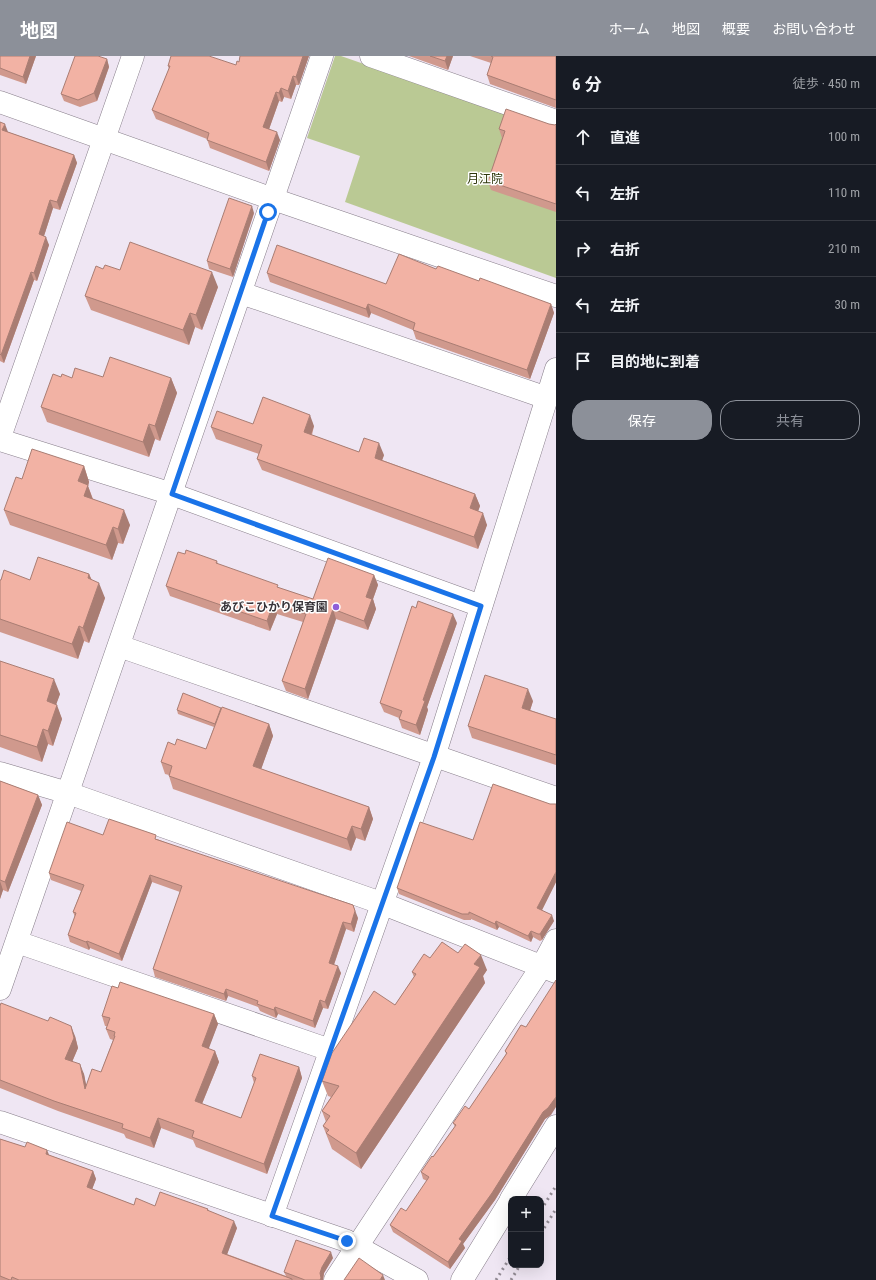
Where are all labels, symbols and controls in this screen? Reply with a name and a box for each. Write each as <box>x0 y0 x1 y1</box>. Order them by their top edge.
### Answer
text: 地図 <box>20 19 58 42</box>
text: ホーム <box>608 21 650 37</box>
text: 地図 <box>672 21 700 37</box>
text: 概要 <box>722 21 750 37</box>
text: お問い合わせ <box>772 21 856 37</box>
text: 6 分 <box>572 74 602 94</box>
text: 徒歩 · 450 m <box>793 76 860 91</box>
icon: ahead <box>572 126 594 148</box>
text: 直進 <box>610 129 640 147</box>
text: 100 m <box>828 129 860 144</box>
park label: 月江院 <box>467 172 503 186</box>
icon: left <box>572 182 594 204</box>
text: 左折 <box>610 185 640 203</box>
text: 110 m <box>828 185 860 200</box>
route start <box>259 203 277 221</box>
icon: right <box>572 238 594 260</box>
text: 右折 <box>610 241 640 259</box>
text: 210 m <box>828 241 860 256</box>
icon: left <box>572 294 594 316</box>
text: 左折 <box>610 297 640 315</box>
text: 30 m <box>834 297 860 312</box>
icon: arrive <box>572 350 594 372</box>
text: 目的地に到着 <box>610 353 700 371</box>
button: 保存 <box>572 400 712 440</box>
button: 共有 <box>720 400 860 440</box>
place label: あびこひかり保育園 <box>220 600 328 614</box>
marker: あびこひかり保育園 <box>331 602 341 612</box>
map controls <box>508 1196 544 1268</box>
button: + <box>508 1196 544 1232</box>
route end <box>338 1232 356 1250</box>
button: − <box>508 1232 544 1268</box>

